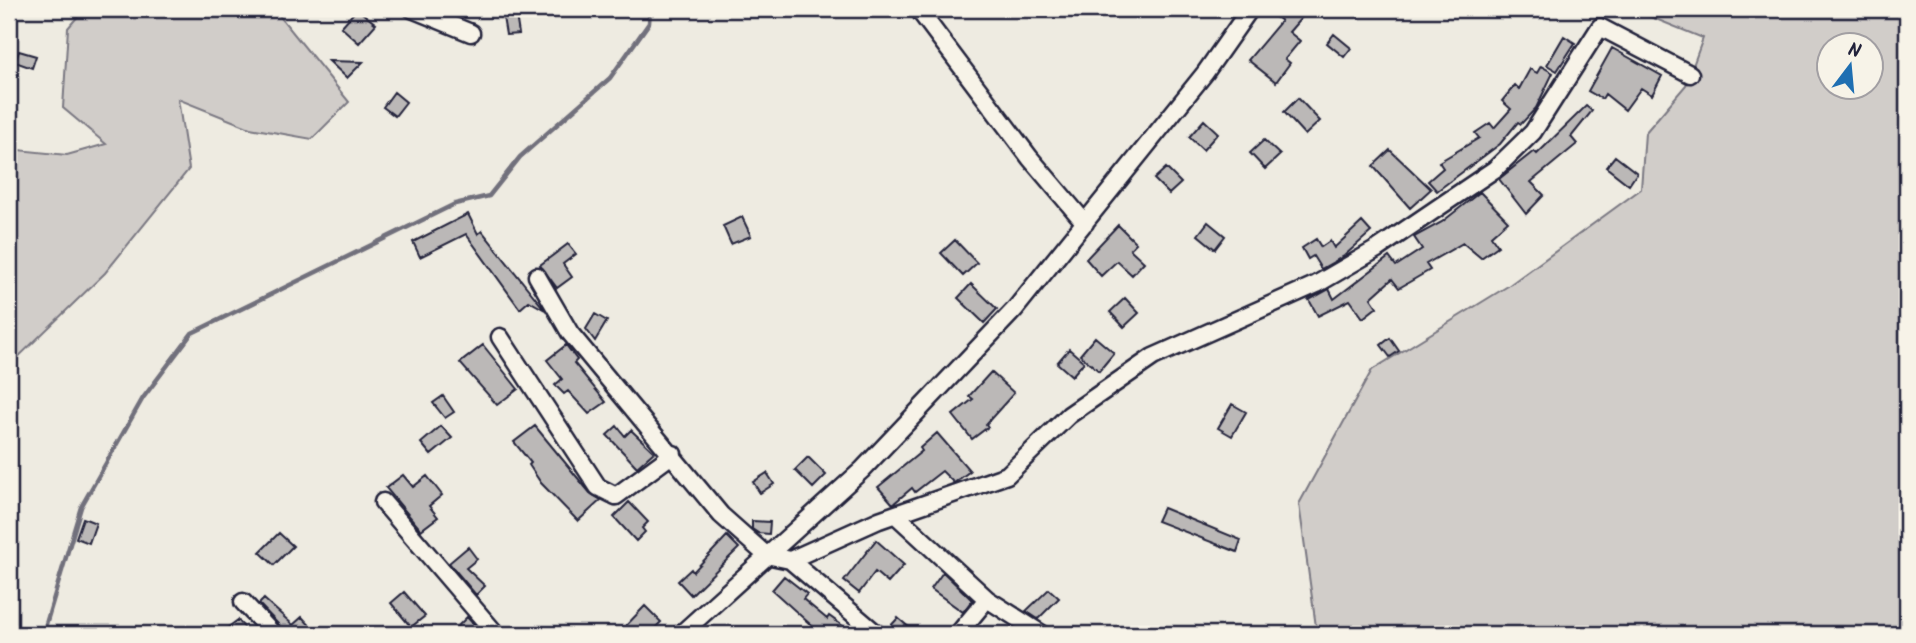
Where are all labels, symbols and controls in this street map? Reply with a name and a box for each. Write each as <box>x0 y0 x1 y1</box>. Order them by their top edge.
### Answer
north arrow <box>1814 32 1884 102</box>
text: N <box>1844 36 1864 68</box>

